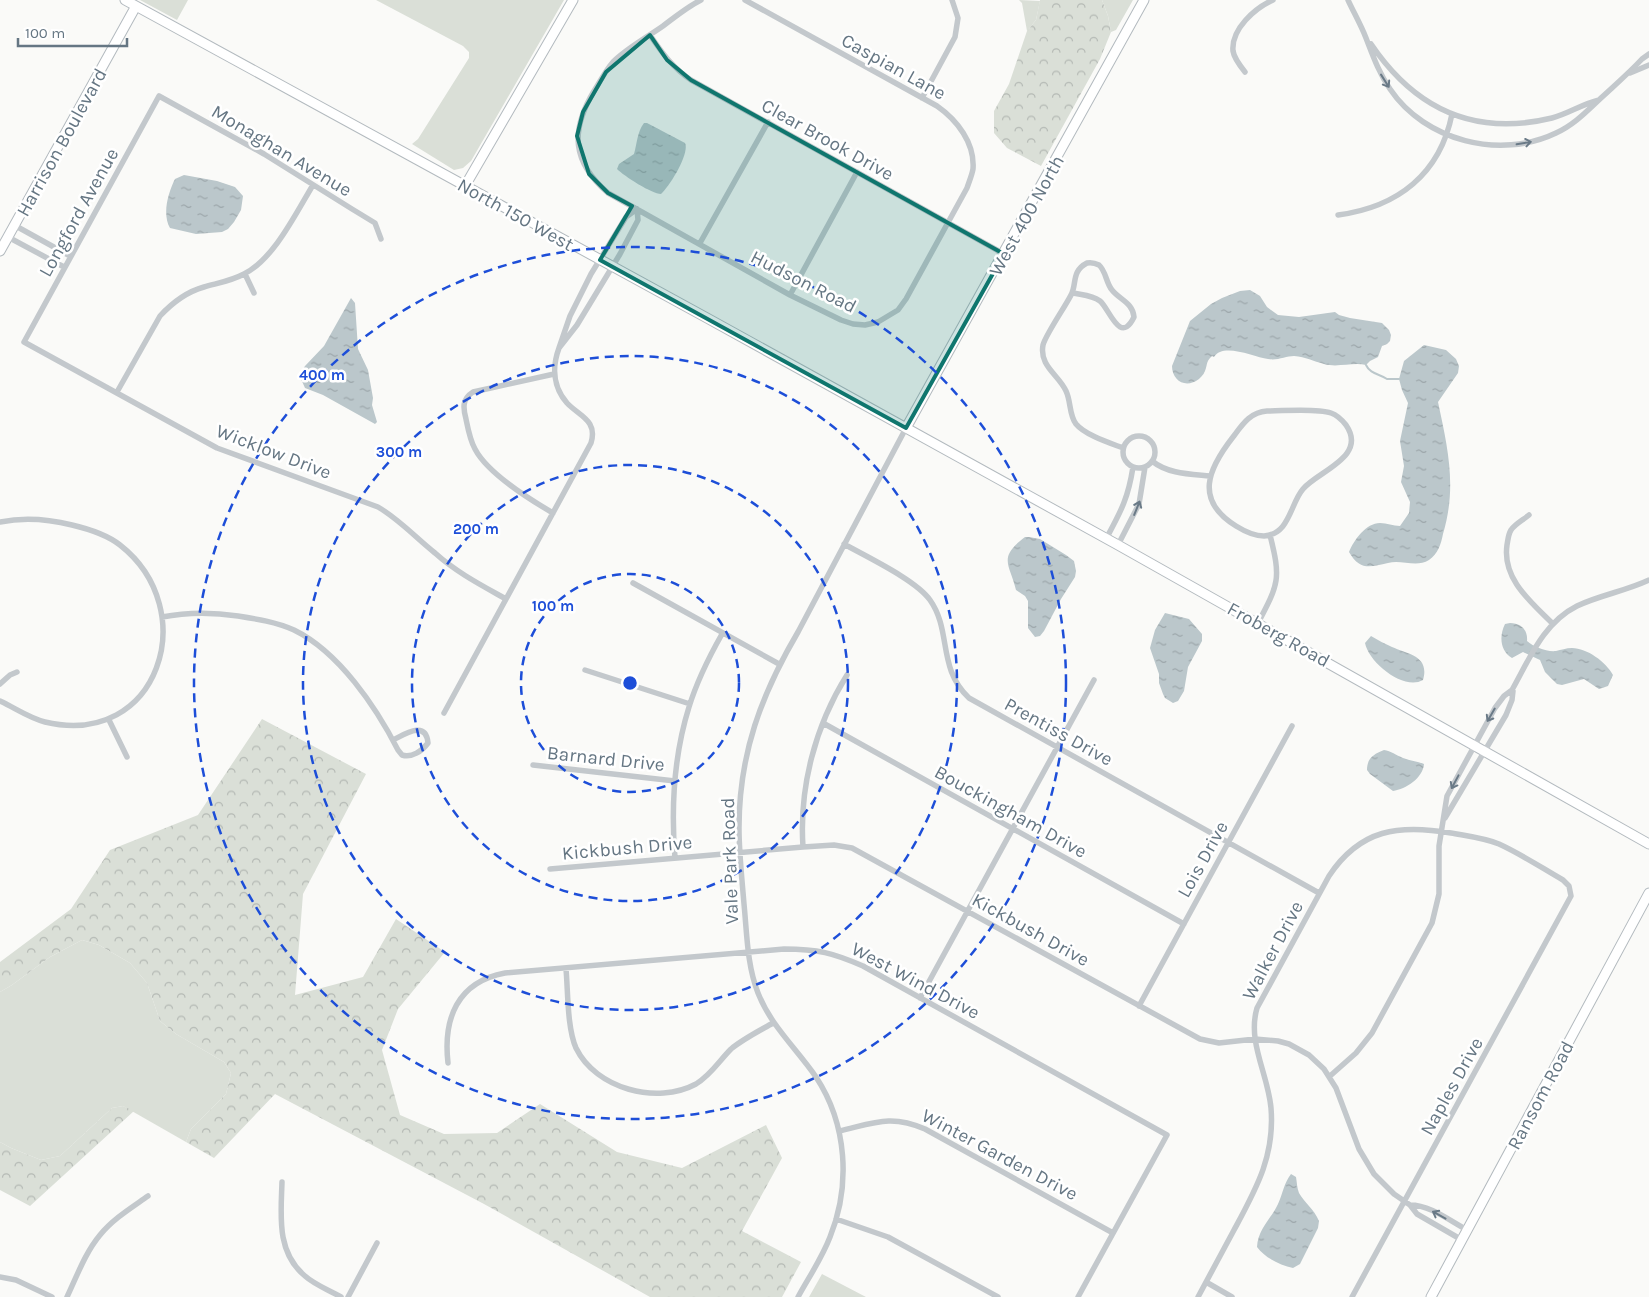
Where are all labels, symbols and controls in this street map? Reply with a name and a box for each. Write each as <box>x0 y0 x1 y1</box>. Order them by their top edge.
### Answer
scale bar <box>18 15 126 47</box>
text: 100 m <box>25 24 65 42</box>
street label: Caspian Lane <box>838 29 950 105</box>
street label: Harrison Boulevard <box>12 65 112 220</box>
one-way arrow <box>1380 73 1390 87</box>
street label: Clear Brook Drive <box>758 94 897 185</box>
street label: Monaghan Avenue <box>207 100 356 201</box>
one-way arrow <box>1515 137 1531 147</box>
street label: Longford Avenue <box>34 144 123 281</box>
street label: West 400 North <box>985 151 1069 280</box>
street label: North 150 West <box>454 174 577 256</box>
street label: Hudson Road <box>747 246 860 318</box>
text: 400 m <box>299 366 345 384</box>
street label: Wicklow Drive <box>213 420 334 484</box>
text: 300 m <box>376 443 422 461</box>
one-way arrow <box>1132 501 1142 516</box>
text: 200 m <box>453 520 499 538</box>
text: 100 m <box>532 597 574 615</box>
street label: Froberg Road <box>1223 598 1334 672</box>
centre of rings <box>621 674 639 692</box>
street label: Prentiss Drive <box>1001 693 1116 771</box>
one-way arrow <box>1485 708 1495 722</box>
street label: Barnard Drive <box>546 742 666 776</box>
street label: Bouckingham Drive <box>931 761 1090 863</box>
one-way arrow <box>1450 774 1459 789</box>
street label: Vale Park Road <box>717 797 743 925</box>
street label: Lois Drive <box>1173 817 1233 901</box>
street label: Kickbush Drive <box>561 831 693 865</box>
street label: Kickbush Drive <box>968 889 1093 971</box>
street label: Walker Drive <box>1238 897 1308 1003</box>
street label: West Wind Drive <box>848 938 983 1024</box>
street label: Naples Drive <box>1416 1034 1488 1139</box>
street label: Ransom Road <box>1503 1037 1579 1154</box>
street label: Winter Garden Drive <box>918 1104 1081 1205</box>
one-way arrow <box>1432 1210 1447 1220</box>

